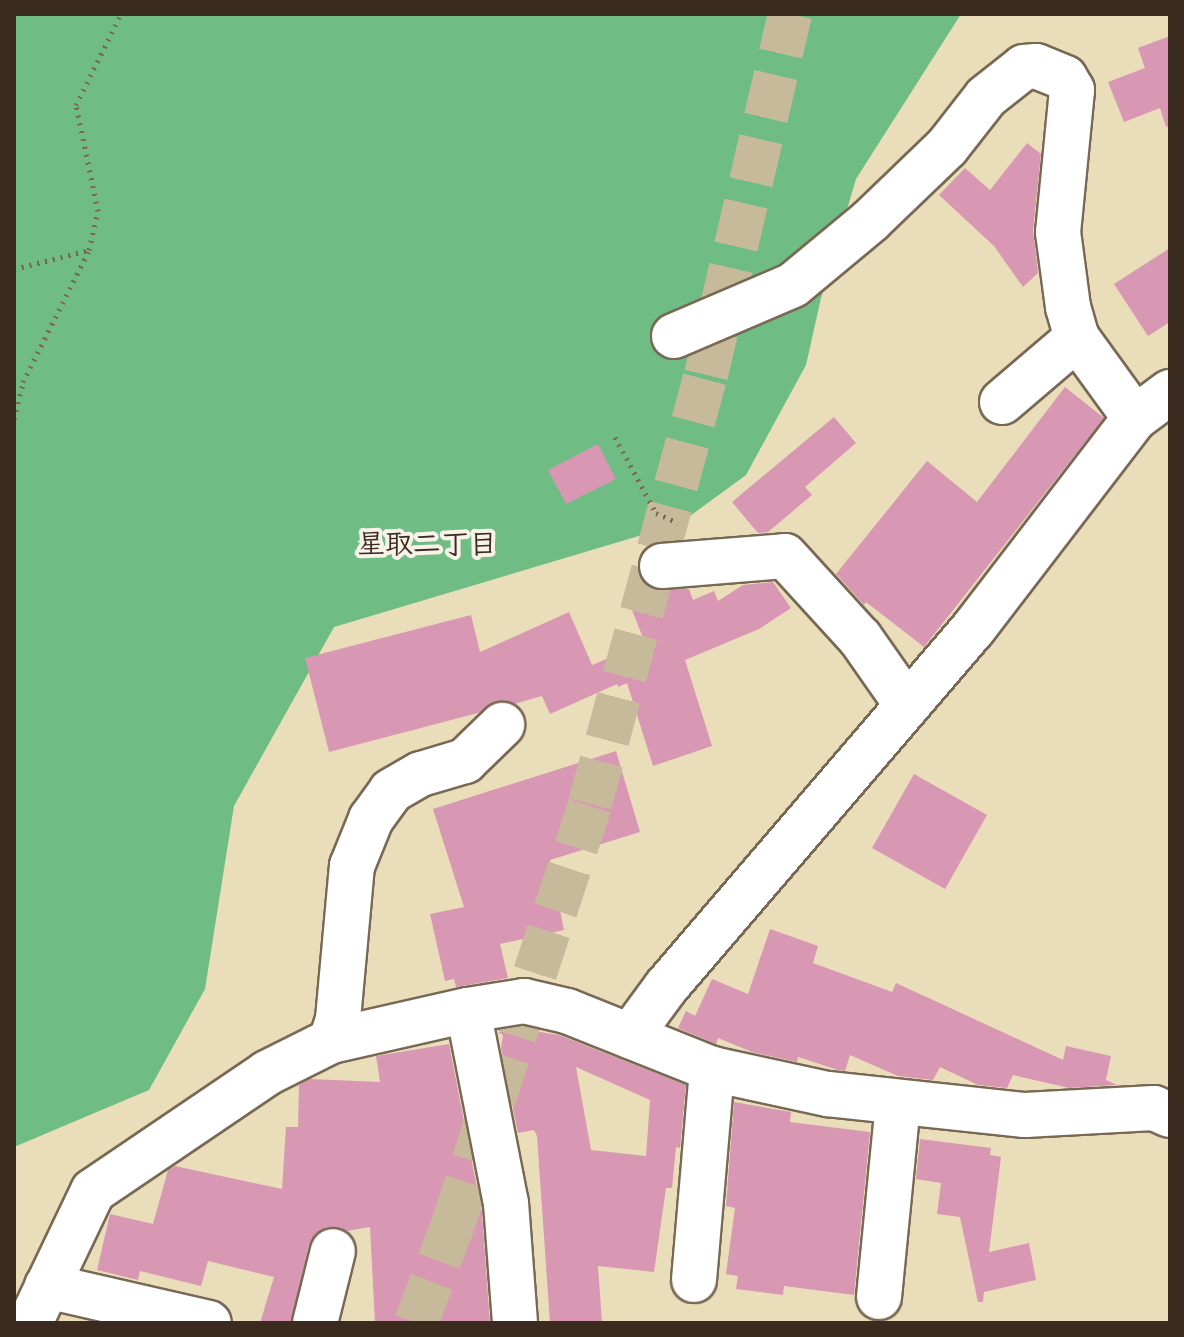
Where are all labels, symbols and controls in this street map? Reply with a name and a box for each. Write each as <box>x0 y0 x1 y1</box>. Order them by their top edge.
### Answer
district label: 星取二丁目 <box>357 528 497 562</box>

